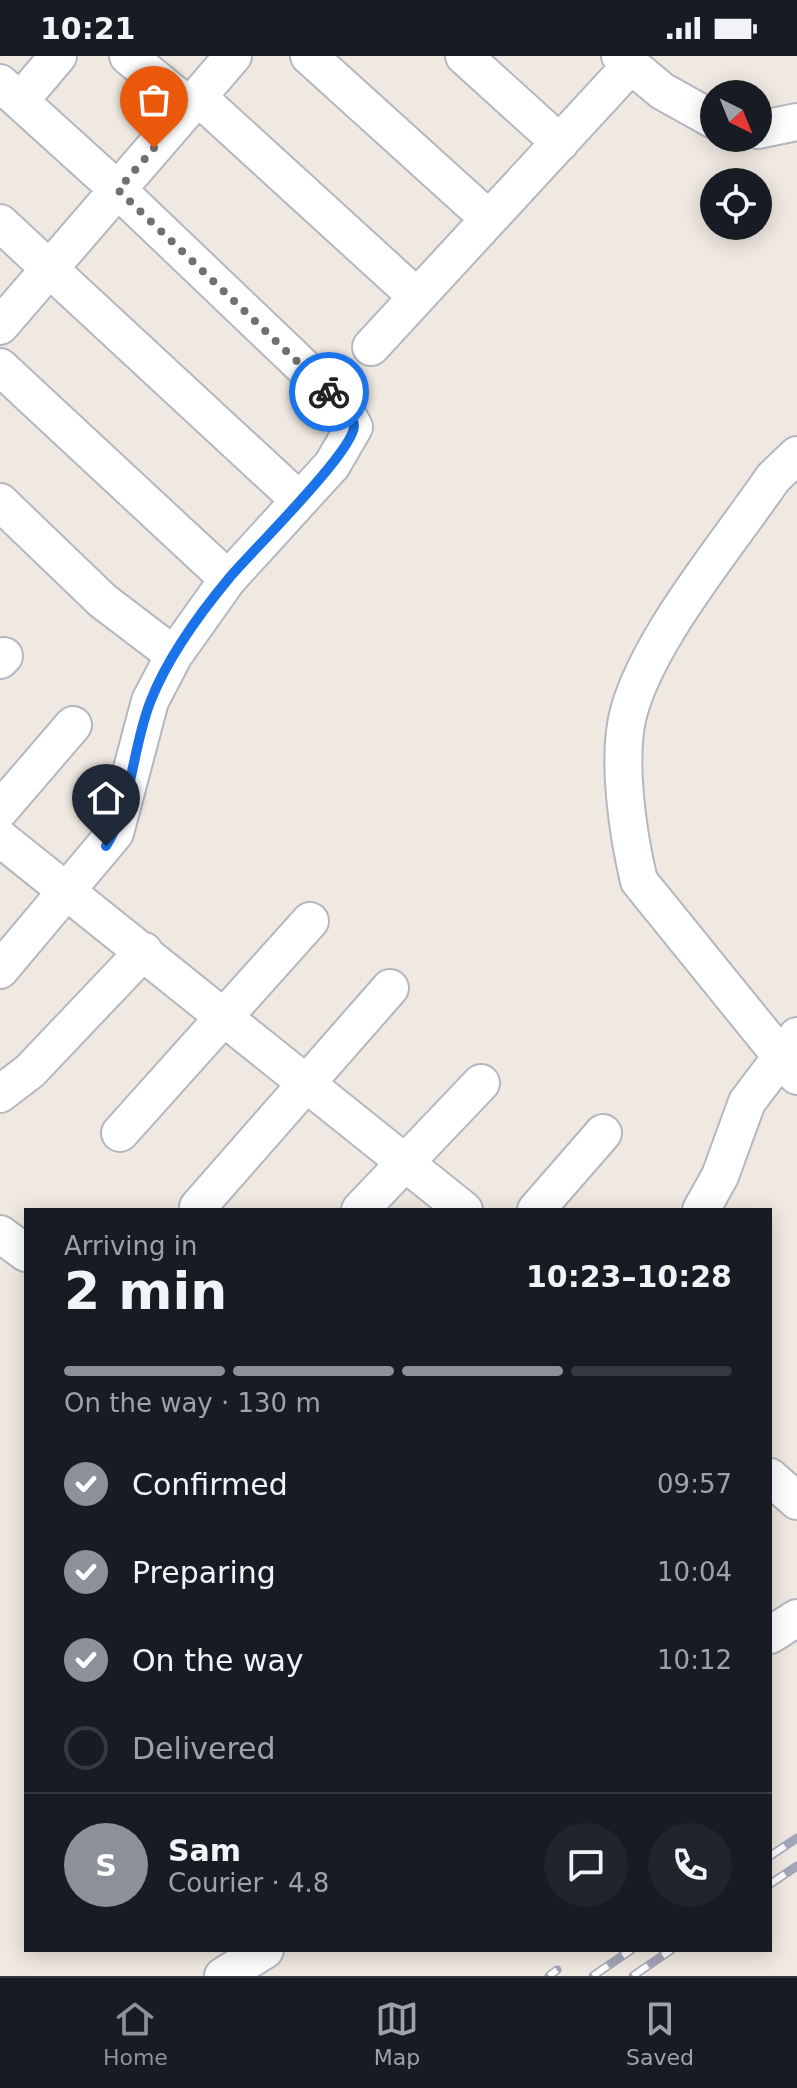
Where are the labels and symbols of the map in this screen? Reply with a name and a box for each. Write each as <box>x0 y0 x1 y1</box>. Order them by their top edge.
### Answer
pin <box>120 66 188 148</box>
north arrow <box>700 80 772 152</box>
courier <box>289 352 369 432</box>
pin <box>72 764 140 846</box>

